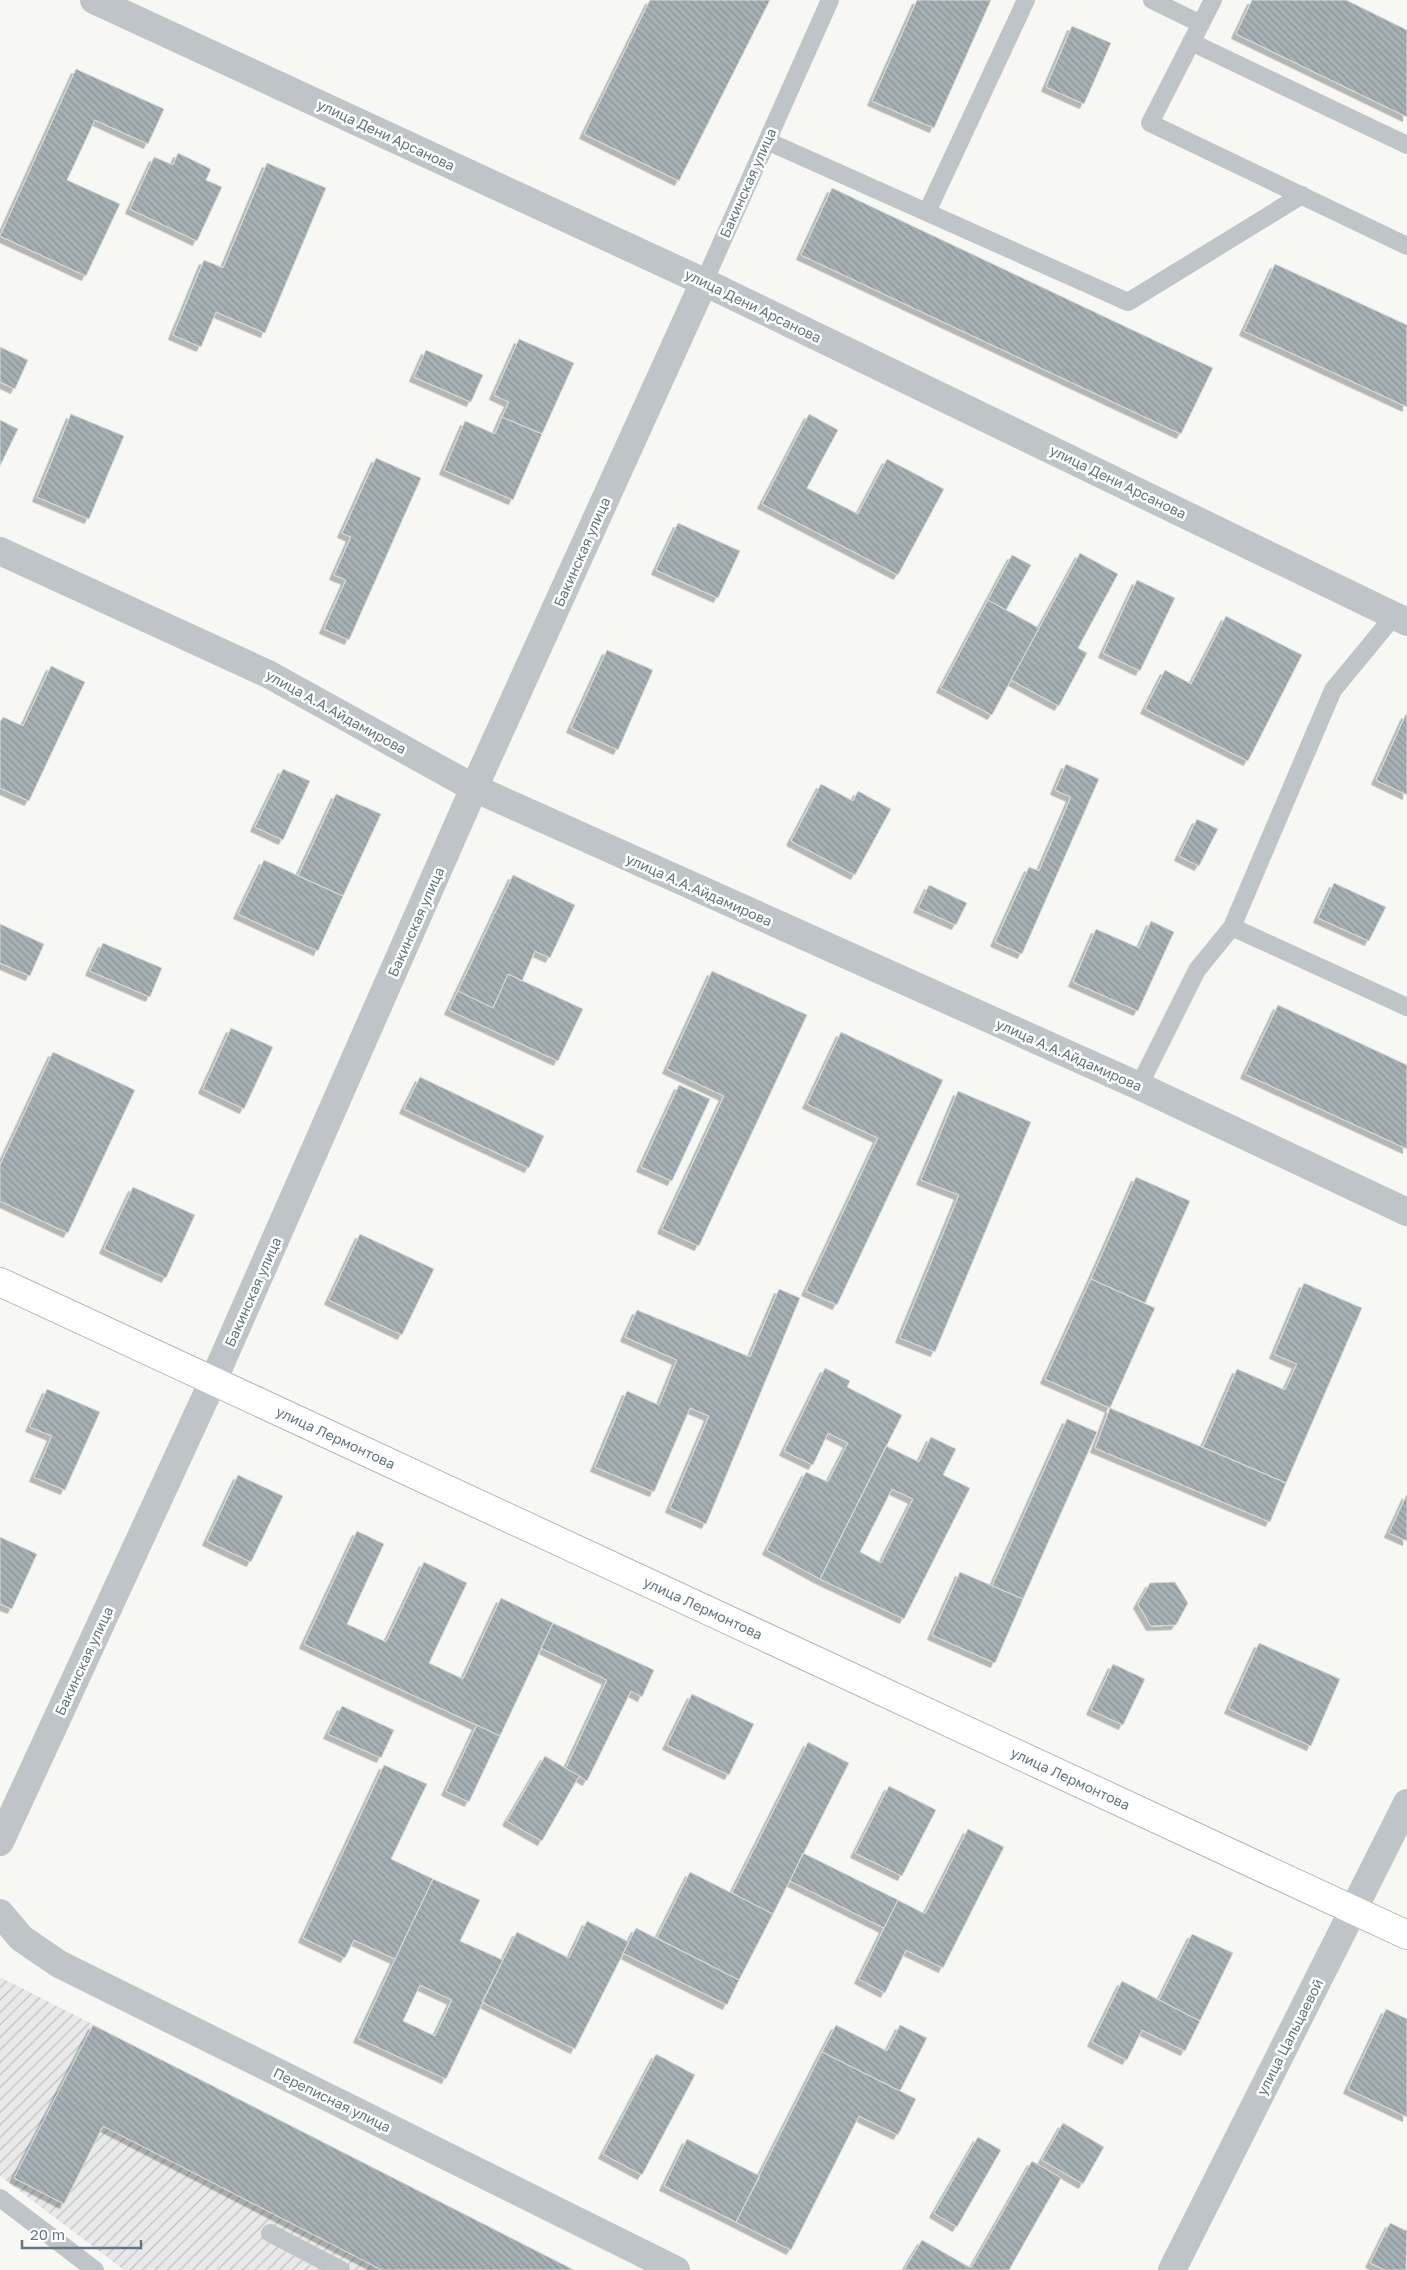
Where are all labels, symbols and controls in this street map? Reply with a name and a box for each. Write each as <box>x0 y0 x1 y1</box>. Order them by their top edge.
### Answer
street label: улица Дени Арсанова <box>315 95 458 174</box>
street label: Бакинская улица <box>716 125 779 240</box>
street label: улица Дени Арсанова <box>682 265 824 346</box>
street label: улица Дени Арсанова <box>1047 441 1189 522</box>
street label: Бакинская улица <box>550 494 613 609</box>
street label: улица А.А.Айдамирова <box>263 666 410 757</box>
street label: улица А.А.Айдамирова <box>624 850 775 929</box>
street label: Бакинская улица <box>384 864 447 979</box>
street label: улица А.А.Айдамирова <box>994 1015 1145 1094</box>
street label: Бакинская улица <box>221 1234 284 1349</box>
street label: улица Лермонтова <box>274 1402 398 1472</box>
street label: улица Лермонтова <box>641 1573 765 1643</box>
street label: Бакинская улица <box>51 1604 116 1718</box>
street label: улица Лермонтова <box>1008 1743 1133 1813</box>
street label: улица Цальцаевой <box>1253 1976 1326 2098</box>
street label: Переписная улица <box>271 2064 394 2135</box>
scale bar <box>22 2218 141 2250</box>
text: 20 m <box>30 2225 65 2243</box>

